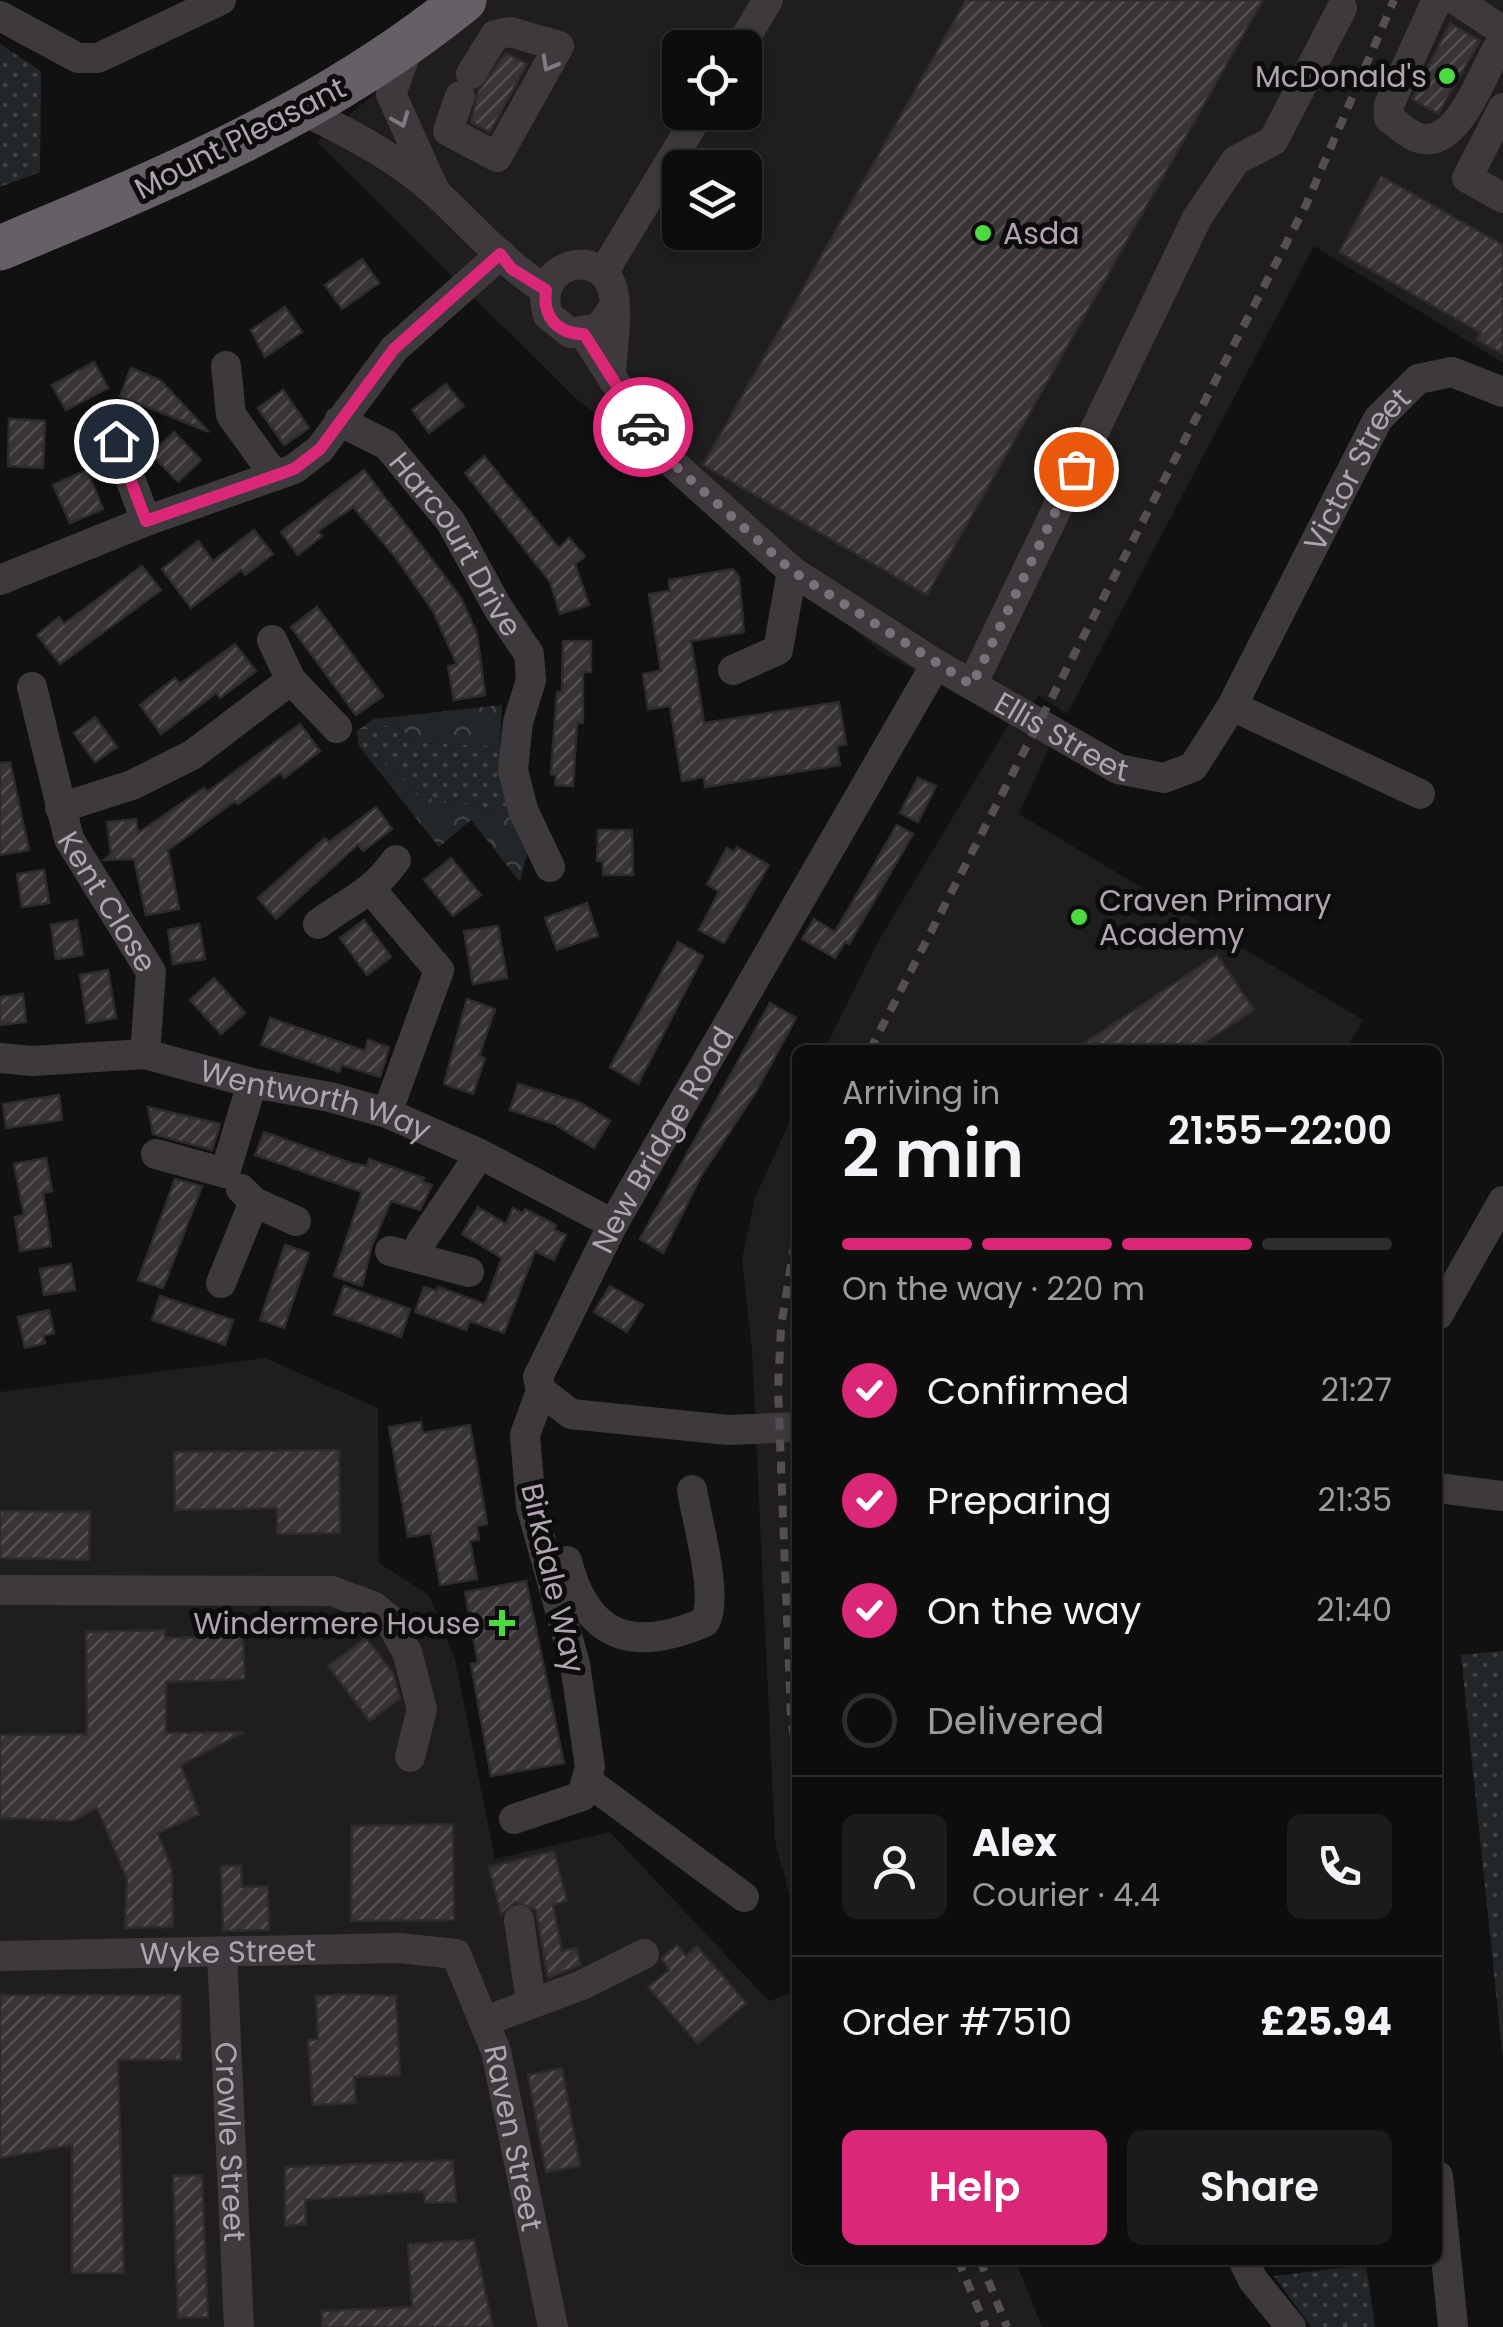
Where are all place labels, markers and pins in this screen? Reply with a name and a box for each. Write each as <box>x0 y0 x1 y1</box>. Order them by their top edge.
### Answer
place label: McDonald's <box>1255 55 1427 98</box>
marker: McDonald's <box>1436 65 1458 87</box>
place label: Asda <box>1003 212 1079 255</box>
marker: Asda <box>972 222 994 244</box>
pin <box>74 399 159 484</box>
pin <box>1034 427 1119 512</box>
place label: Craven Primary Academy <box>1099 879 1332 956</box>
marker: Craven Primary Academy <box>1068 906 1090 928</box>
place label: Windermere House <box>193 1602 480 1645</box>
marker: Windermere House <box>489 1610 515 1636</box>

